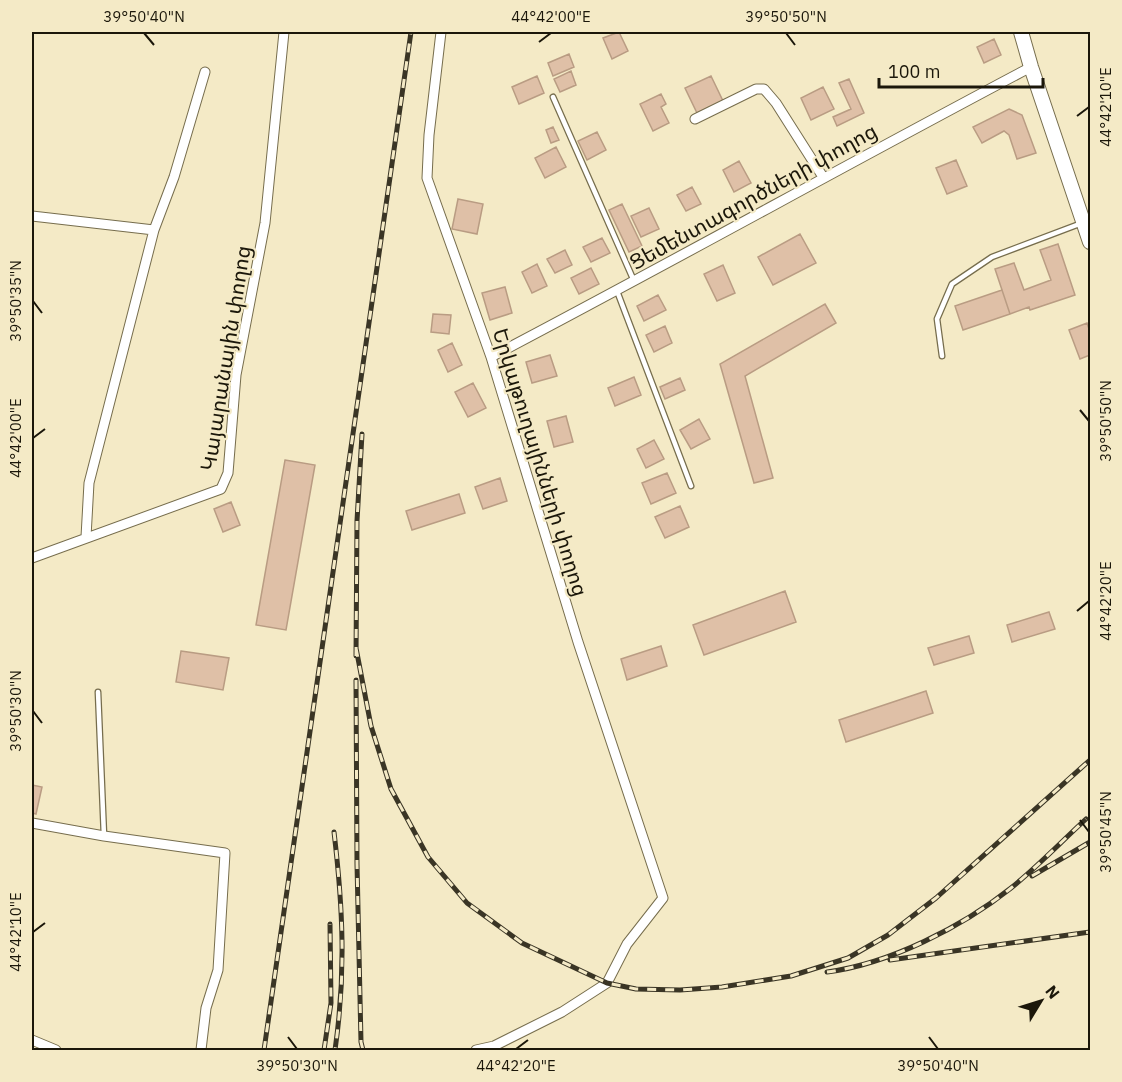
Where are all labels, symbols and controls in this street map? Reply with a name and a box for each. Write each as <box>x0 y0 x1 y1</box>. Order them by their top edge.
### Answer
text: 39°50'40"N <box>103 7 185 26</box>
text: 44°42'00"E <box>511 7 591 26</box>
text: 39°50'50"N <box>745 7 827 26</box>
scale bar <box>879 51 1042 89</box>
text: 100 m <box>888 60 940 83</box>
text: 44°42'10"E <box>1096 67 1115 147</box>
street label: Ցեմենտագործների փողոց <box>624 116 882 276</box>
street label: Կայարանային փողոց <box>193 243 257 473</box>
text: 39°50'35"N <box>6 260 25 342</box>
street label: Երկաթուղայինների փողոց <box>487 324 595 600</box>
text: 39°50'50"N <box>1096 380 1115 462</box>
text: 44°42'00"E <box>6 398 25 478</box>
text: 44°42'20"E <box>1096 561 1115 641</box>
text: 39°50'30"N <box>6 670 25 752</box>
text: 39°50'45"N <box>1096 791 1115 873</box>
text: 44°42'10"E <box>6 892 25 972</box>
north arrow <box>1011 971 1071 1031</box>
text: N <box>1041 981 1064 1002</box>
text: 39°50'30"N <box>256 1056 338 1075</box>
text: 44°42'20"E <box>476 1056 556 1075</box>
text: 39°50'40"N <box>897 1056 979 1075</box>

